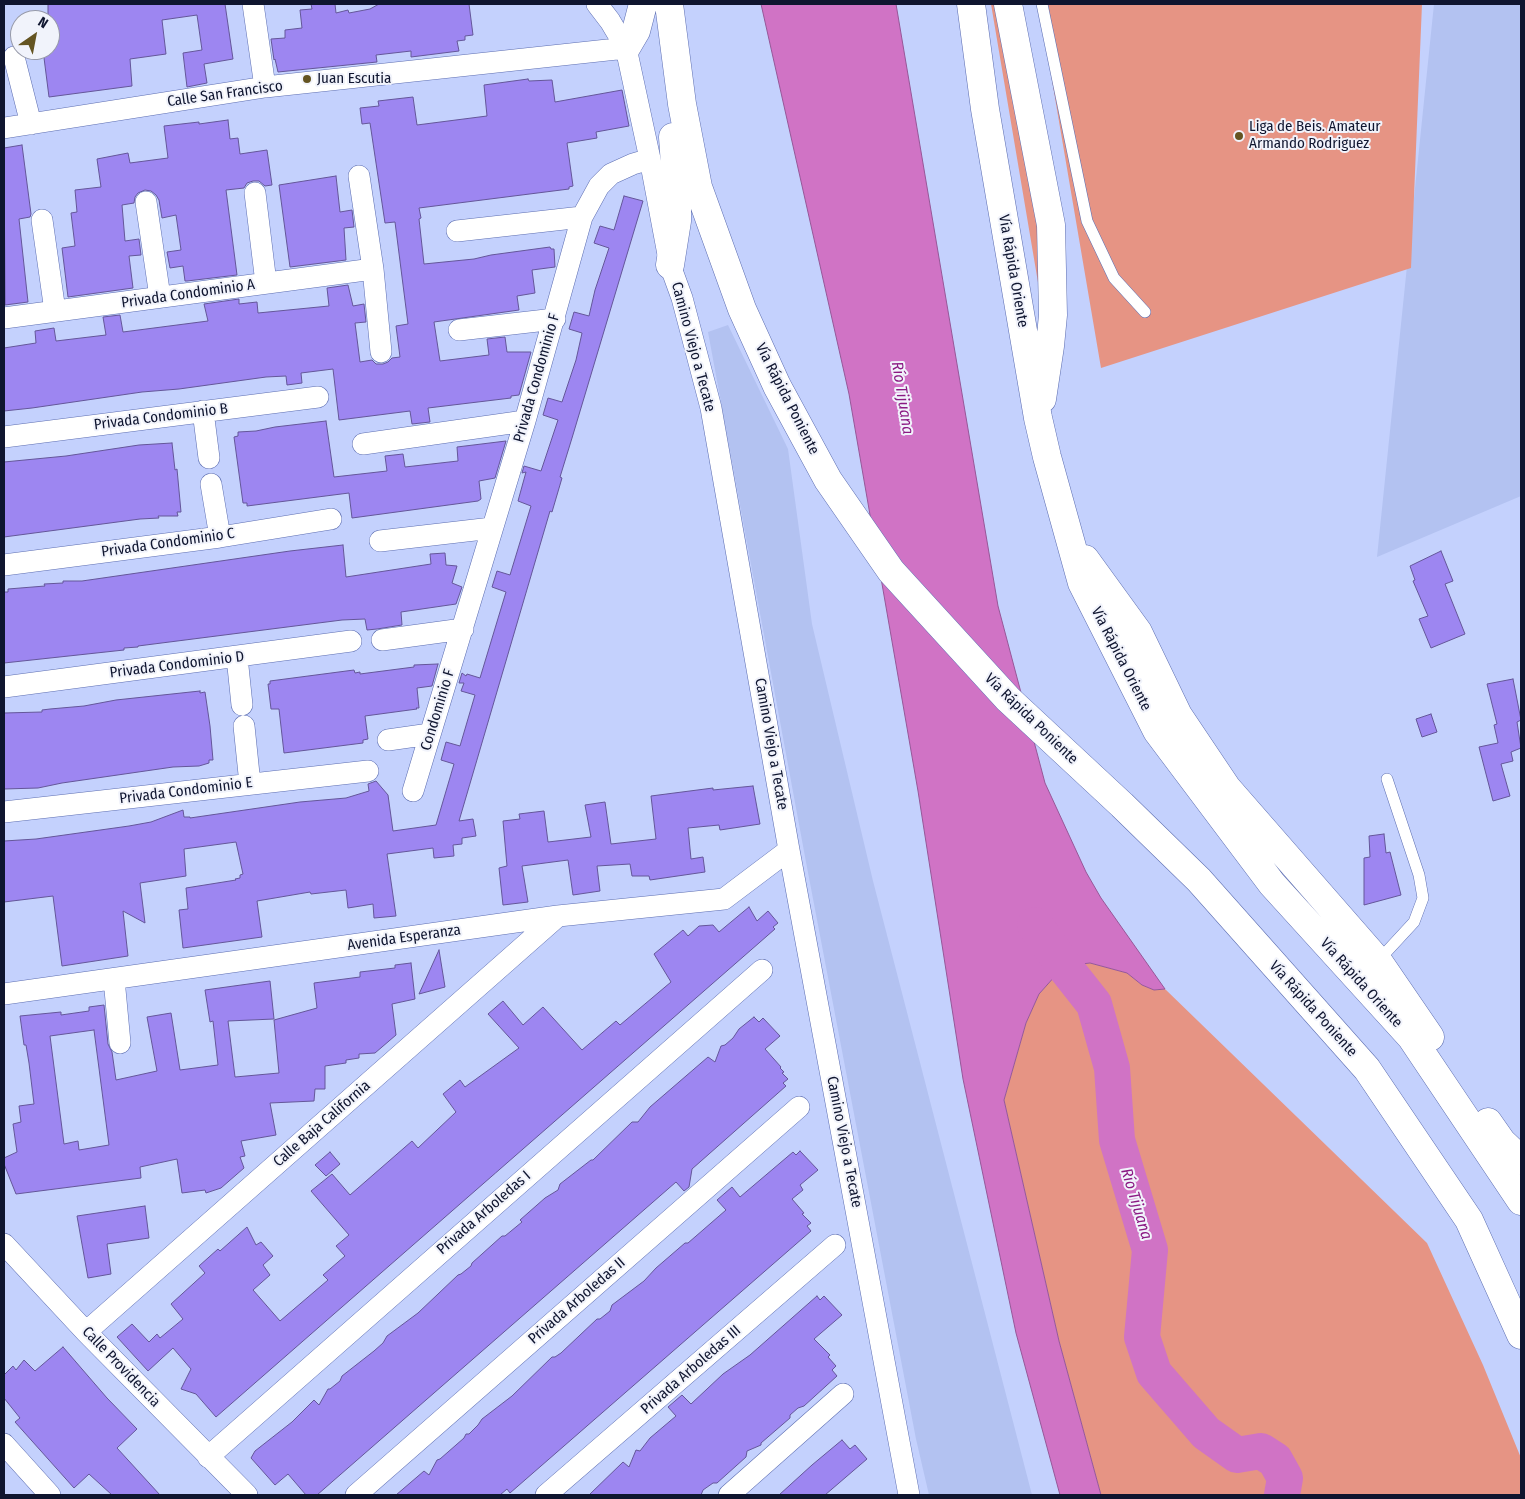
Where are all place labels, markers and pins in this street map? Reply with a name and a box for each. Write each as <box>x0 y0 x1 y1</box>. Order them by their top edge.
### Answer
place label: Juan Escutia <box>317 70 391 88</box>
marker: Juan Escutia <box>301 73 313 85</box>
place label: Liga de Beis. Amateur Armando Rodriguez <box>1249 118 1380 153</box>
marker: Liga de Beis. Amateur Armando Rodriguez <box>1233 130 1245 142</box>

